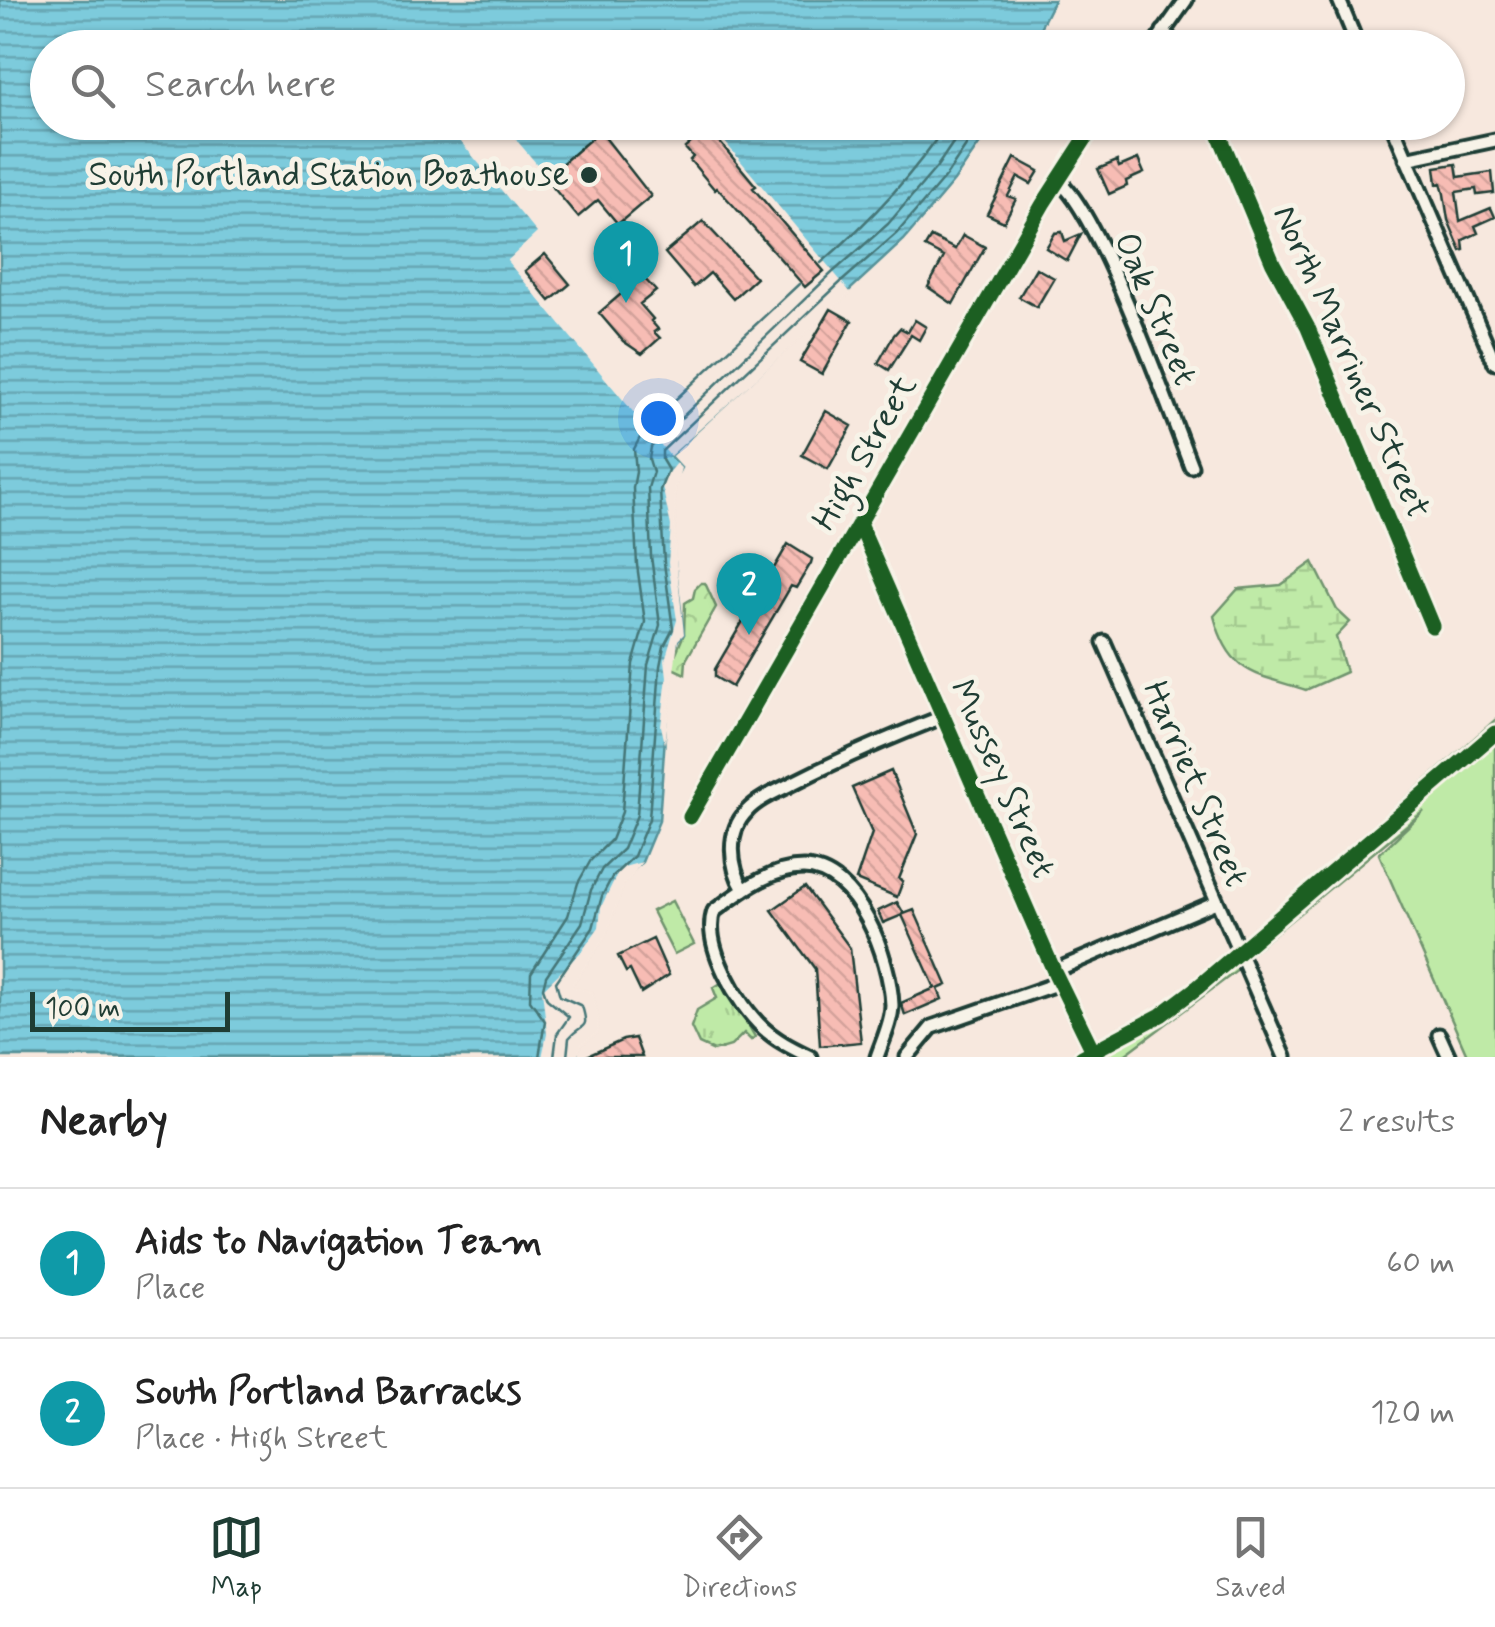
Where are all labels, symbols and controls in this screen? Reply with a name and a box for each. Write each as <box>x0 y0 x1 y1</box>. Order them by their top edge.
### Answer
search box <box>30 30 1465 140</box>
icon: search <box>65 58 120 113</box>
text: Search here <box>145 61 336 110</box>
place label: South Portland Station Boathouse <box>88 152 569 198</box>
marker: South Portland Station Boathouse <box>578 164 600 186</box>
street label: North Marriner Street <box>1261 198 1441 526</box>
pin: 1 <box>594 220 658 303</box>
street label: Oak Street <box>1102 225 1208 393</box>
street label: High Street <box>802 366 932 541</box>
your location <box>633 393 684 444</box>
pin: 2 <box>716 552 782 635</box>
street label: Mussey Street <box>938 673 1066 885</box>
street label: Harriet Street <box>1131 674 1259 894</box>
scale bar <box>30 987 230 1032</box>
text: 100 m <box>45 991 120 1028</box>
text: Nearby <box>40 1095 168 1150</box>
text: 2 results <box>1338 1101 1455 1143</box>
text: Aids to Navigation Team <box>135 1218 542 1267</box>
text: 1 <box>65 1242 80 1284</box>
text: 60 m <box>1386 1242 1455 1284</box>
text: Place <box>135 1267 205 1309</box>
text: South Portland Barracks <box>135 1368 521 1417</box>
text: 2 <box>65 1392 80 1434</box>
text: 120 m <box>1370 1392 1455 1434</box>
text: Place · High Street <box>135 1417 388 1459</box>
tab: Map <box>209 1510 264 1607</box>
tab: Directions <box>682 1510 797 1607</box>
tab: Saved <box>1215 1510 1286 1607</box>

